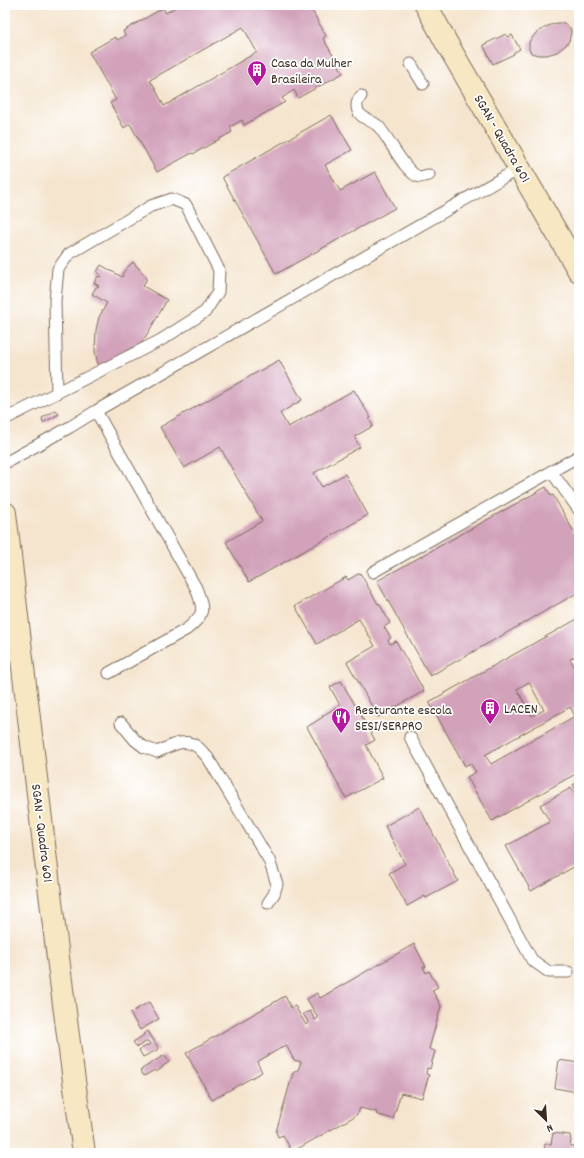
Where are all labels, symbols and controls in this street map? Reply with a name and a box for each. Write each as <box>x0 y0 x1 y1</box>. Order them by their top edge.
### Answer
place label: Casa da Mulher Brasileira <box>271 54 353 90</box>
building icon: Casa da Mulher Brasileira <box>246 59 268 87</box>
street label: SGAN - Quadra 601 <box>468 91 535 187</box>
building icon: LACEN <box>479 697 501 725</box>
place label: LACEN <box>504 700 538 720</box>
place label: Resturante escola SESI/SERPRO <box>355 701 452 737</box>
restaurant icon: Resturante escola SESI/SERPRO <box>330 706 352 734</box>
street label: SGAN - Quadra 601 <box>25 783 57 884</box>
north arrow <box>526 1100 566 1140</box>
text: N <box>543 1119 555 1136</box>

